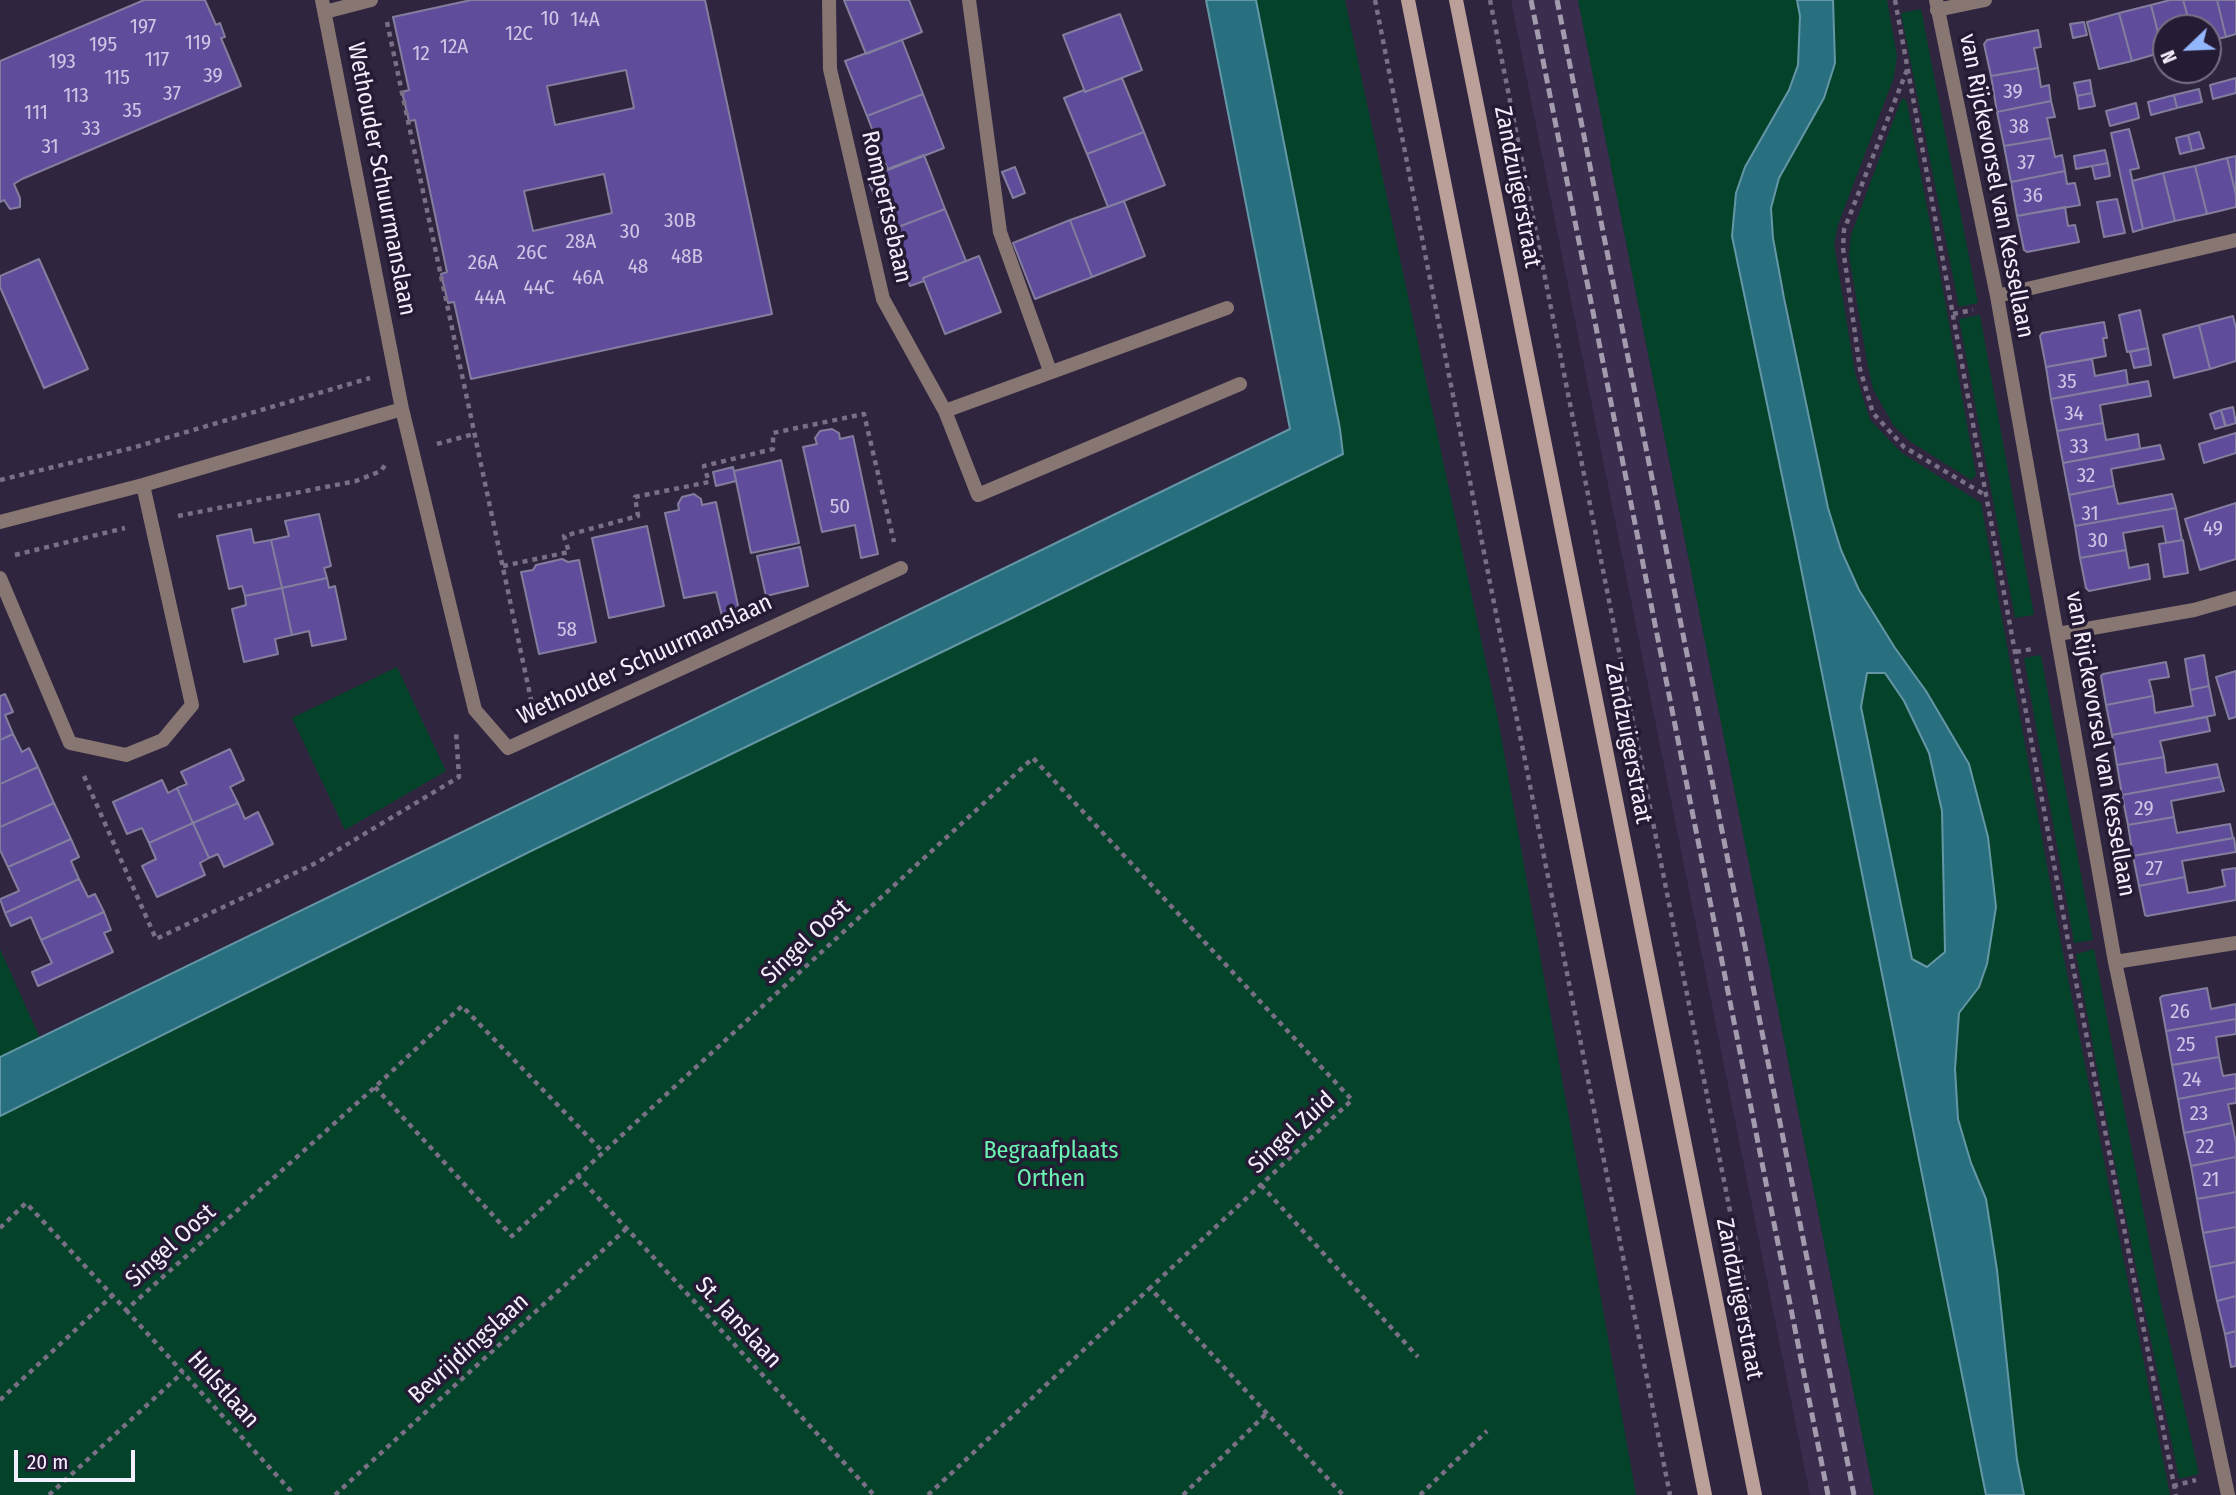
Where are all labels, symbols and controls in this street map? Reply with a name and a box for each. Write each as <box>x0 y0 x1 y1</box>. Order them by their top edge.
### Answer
house number: 10 <box>540 6 560 32</box>
house number: 14A <box>570 7 600 33</box>
house number: 197 <box>130 14 156 40</box>
north arrow <box>2152 14 2222 84</box>
house number: 12C <box>505 21 533 47</box>
house number: 119 <box>185 30 211 56</box>
street label: van Rijckevorsel van Kessellaan <box>1952 31 2040 341</box>
house number: 195 <box>89 32 117 58</box>
house number: 12A <box>440 34 468 60</box>
street label: Wethouder Schuurmanslaan <box>340 40 422 318</box>
house number: 12 <box>412 41 430 67</box>
house number: 117 <box>145 47 169 73</box>
text: N <box>2156 47 2182 66</box>
house number: 193 <box>48 49 76 75</box>
house number: 39 <box>203 63 223 89</box>
house number: 115 <box>104 65 130 91</box>
house number: 39 <box>2003 79 2023 105</box>
house number: 37 <box>163 81 181 107</box>
house number: 113 <box>63 83 89 109</box>
house number: 35 <box>122 98 142 124</box>
house number: 111 <box>24 100 48 126</box>
street label: Zandzuigerstraat <box>1487 104 1547 270</box>
house number: 38 <box>2009 114 2029 140</box>
house number: 33 <box>82 116 100 142</box>
street label: Rompertsebaan <box>854 128 918 286</box>
house number: 31 <box>41 134 59 160</box>
house number: 37 <box>2017 150 2035 176</box>
house number: 36 <box>2023 183 2043 209</box>
house number: 30B <box>664 208 696 234</box>
house number: 30 <box>620 219 640 245</box>
house number: 28A <box>566 229 596 255</box>
house number: 26C <box>517 240 547 266</box>
house number: 48B <box>671 244 703 270</box>
house number: 26A <box>468 250 498 276</box>
house number: 48 <box>628 254 648 280</box>
house number: 46A <box>572 265 604 291</box>
house number: 44C <box>524 275 554 301</box>
house number: 44A <box>474 285 506 311</box>
house number: 35 <box>2057 369 2077 395</box>
house number: 34 <box>2064 401 2084 427</box>
house number: 33 <box>2070 434 2088 460</box>
house number: 32 <box>2077 463 2095 489</box>
house number: 50 <box>830 494 850 520</box>
house number: 31 <box>2081 501 2099 527</box>
house number: 49 <box>2203 516 2223 542</box>
house number: 30 <box>2088 528 2108 554</box>
street label: Wethouder Schuurmanslaan <box>513 588 777 732</box>
street label: van Rijckevorsel van Kessellaan <box>2059 589 2141 899</box>
house number: 58 <box>557 617 577 643</box>
street label: Zandzuigerstraat <box>1598 660 1658 826</box>
house number: 29 <box>2134 796 2154 822</box>
house number: 27 <box>2145 856 2163 882</box>
street label: Singel Oost <box>756 894 856 990</box>
house number: 26 <box>2170 999 2190 1025</box>
house number: 25 <box>2177 1032 2195 1058</box>
house number: 24 <box>2182 1067 2202 1093</box>
street label: Singel Zuid <box>1243 1086 1341 1180</box>
house number: 23 <box>2190 1101 2208 1127</box>
house number: 22 <box>2196 1134 2214 1160</box>
park label: Begraafplaats Orthen <box>983 1137 1119 1193</box>
house number: 21 <box>2203 1167 2219 1193</box>
street label: Singel Oost <box>120 1198 222 1294</box>
street label: Zandzuigerstraat <box>1709 1216 1769 1382</box>
street label: St. Janslaan <box>689 1271 787 1375</box>
street label: Bevrijdingslaan <box>403 1288 535 1410</box>
street label: Hulstlaan <box>181 1346 265 1434</box>
scale bar <box>18 1436 138 1480</box>
text: 20 m <box>27 1449 68 1475</box>

